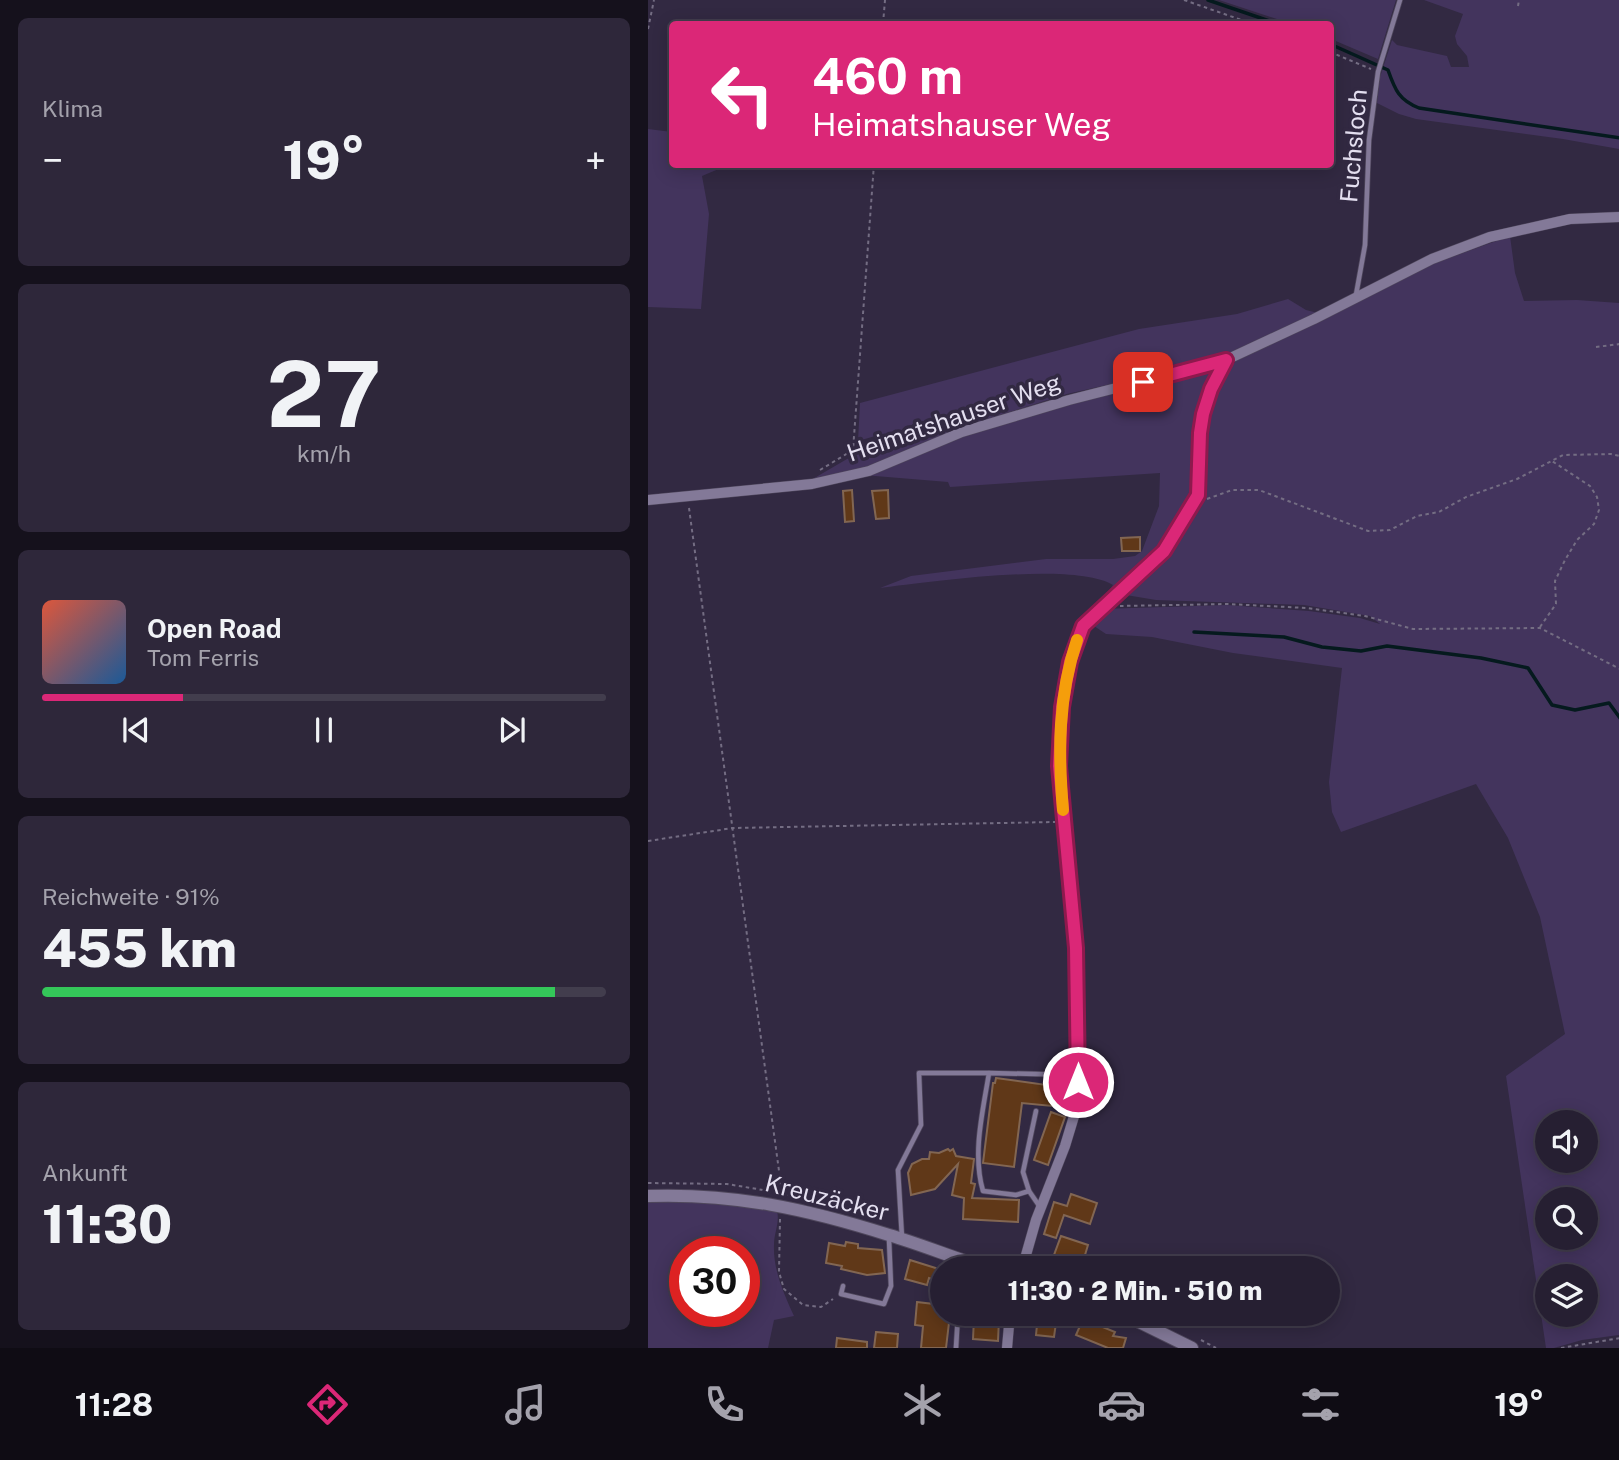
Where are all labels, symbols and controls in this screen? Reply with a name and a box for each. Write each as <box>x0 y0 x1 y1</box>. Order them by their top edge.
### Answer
text: 460 m <box>812 47 963 105</box>
icon: left <box>697 49 788 140</box>
street label: Fuchsloch <box>1334 88 1372 204</box>
text: Klima <box>42 95 103 122</box>
text: Heimatshauser Weg <box>812 106 1111 143</box>
text: 19° <box>283 130 365 191</box>
text: − <box>42 138 63 183</box>
text: + <box>585 138 606 183</box>
text: 27 <box>267 341 381 447</box>
pin <box>1113 352 1173 412</box>
icon: arrive <box>1124 363 1162 401</box>
street label: Heimatshauser Weg <box>843 367 1064 467</box>
text: km/h <box>297 440 351 467</box>
text: Open Road <box>147 613 282 644</box>
text: Tom Ferris <box>147 644 259 671</box>
icon: previous <box>117 711 155 749</box>
icon: pause <box>305 711 343 749</box>
icon: next <box>493 711 531 749</box>
text: Reichweite · 91% <box>42 883 220 910</box>
text: 455 km <box>42 918 237 979</box>
position arrow <box>1041 1045 1115 1119</box>
map controls <box>1535 1110 1598 1327</box>
button: sound <box>1535 1110 1598 1173</box>
text: Ankunft <box>42 1159 128 1186</box>
street label: Kreuzäcker <box>762 1168 892 1226</box>
button: search <box>1535 1187 1598 1250</box>
text: 11:30 <box>42 1194 172 1255</box>
speed limit sign: 30 <box>669 1236 760 1327</box>
button: layers <box>1535 1264 1598 1327</box>
text: 11:30 · 2 Min. · 510 m <box>1008 1275 1262 1306</box>
icon: directions <box>303 1380 352 1429</box>
icon: music <box>501 1380 550 1429</box>
icon: phone <box>700 1380 749 1429</box>
icon: climate <box>898 1380 947 1429</box>
icon: car <box>1097 1380 1146 1429</box>
icon: filters <box>1296 1380 1345 1429</box>
text: 11:28 <box>75 1386 153 1423</box>
text: 19° <box>1494 1386 1544 1423</box>

